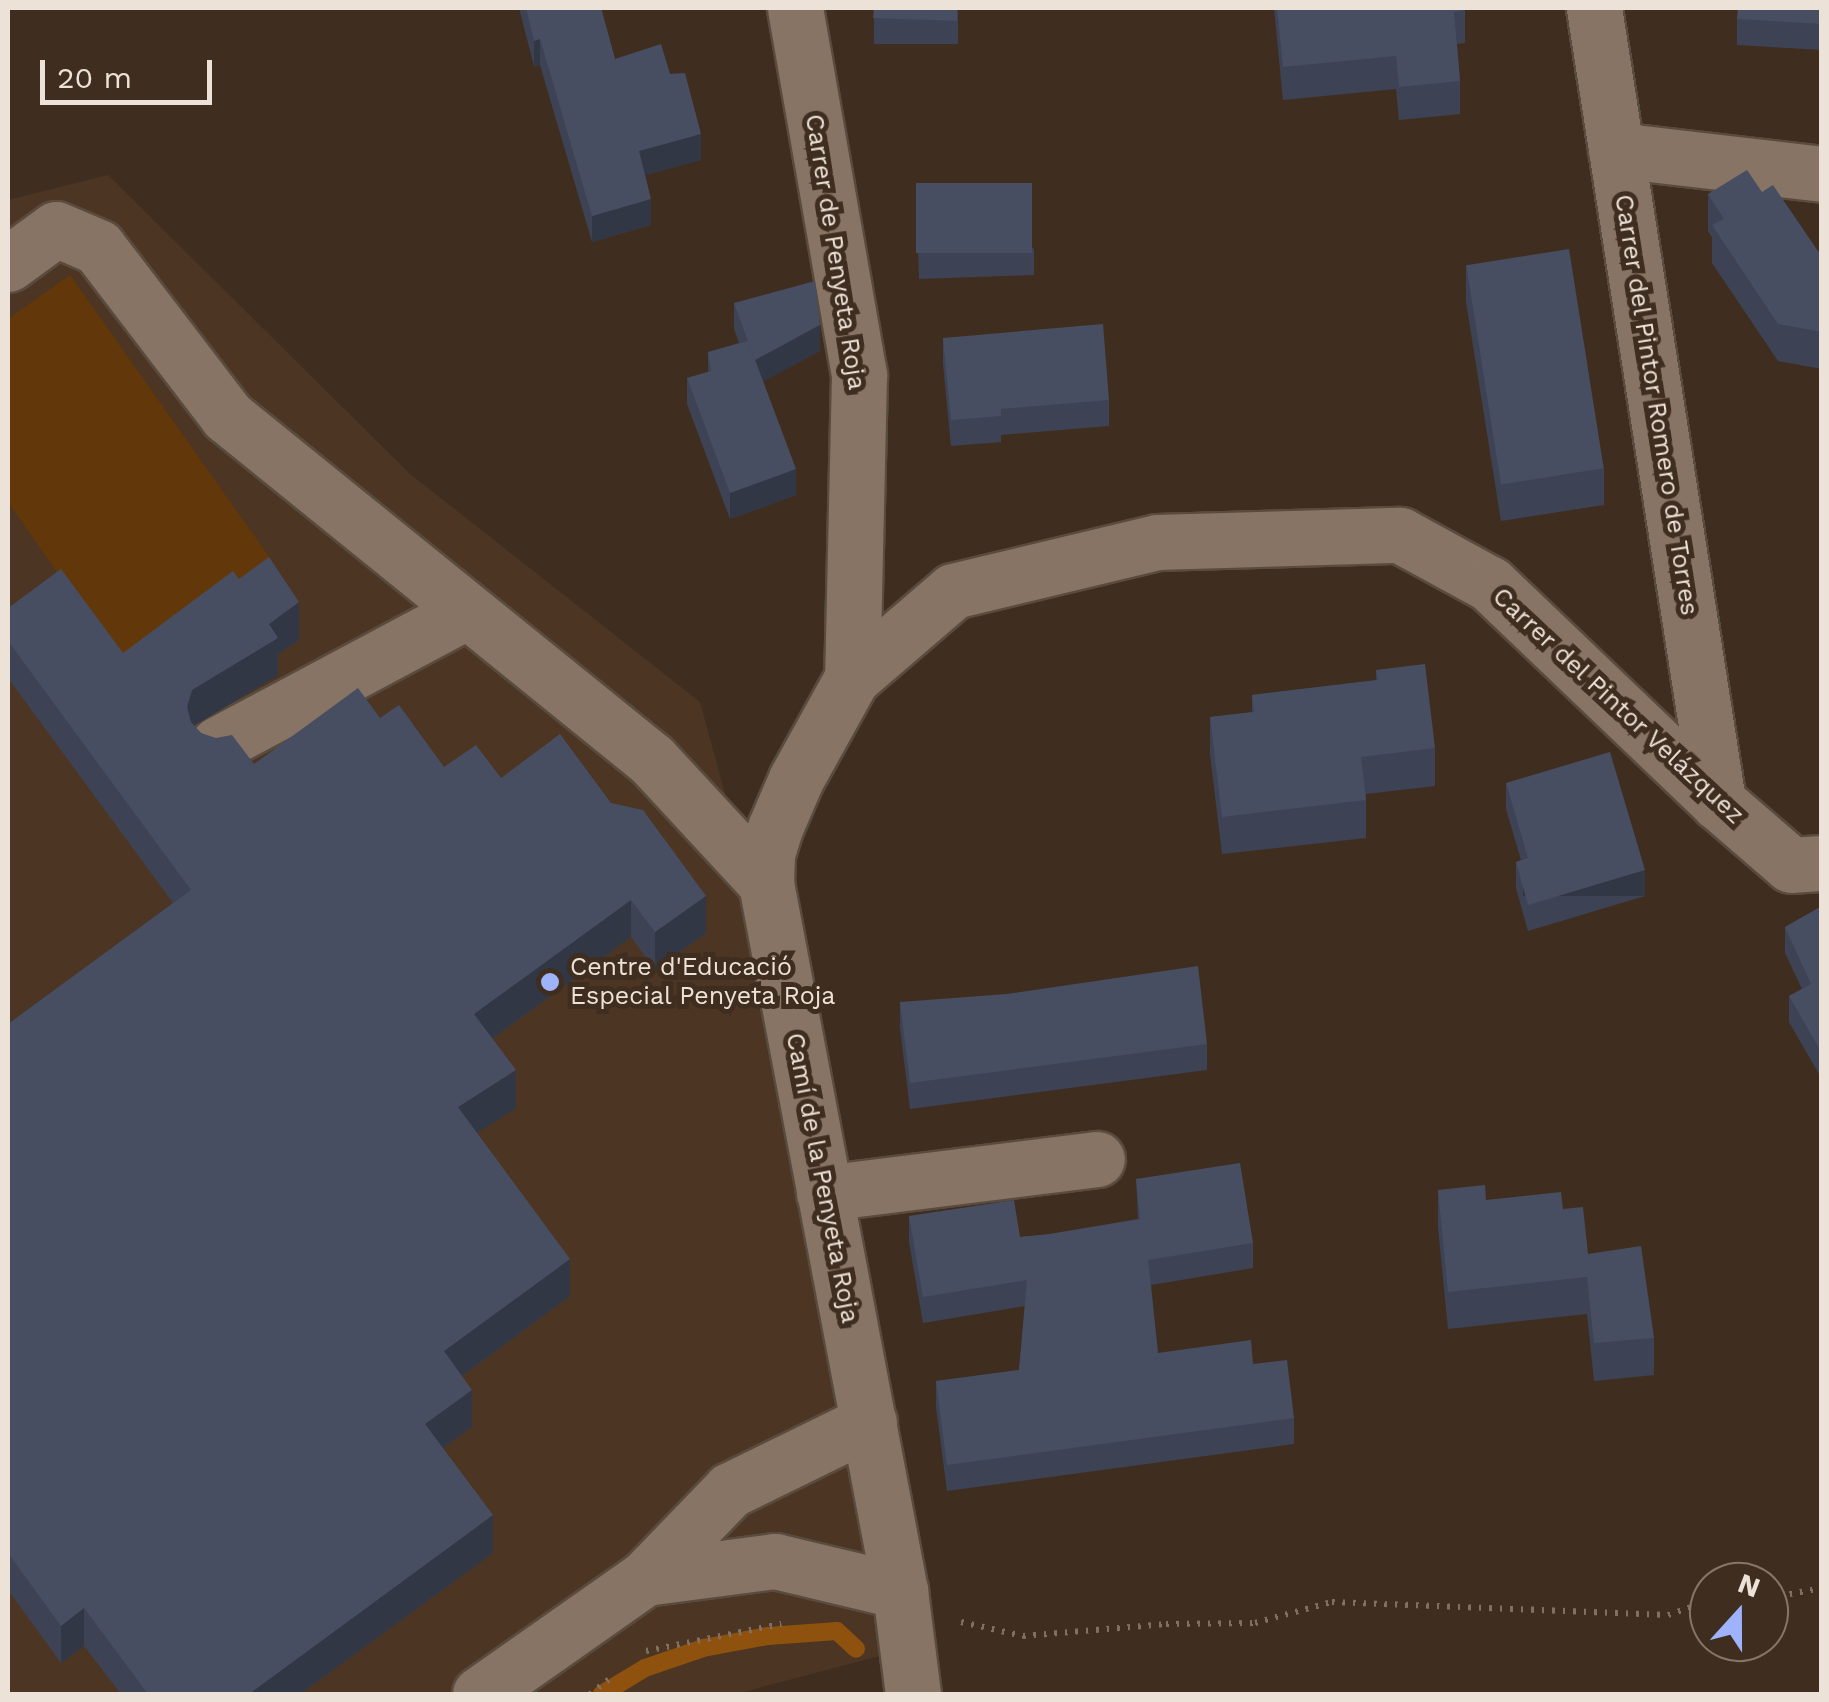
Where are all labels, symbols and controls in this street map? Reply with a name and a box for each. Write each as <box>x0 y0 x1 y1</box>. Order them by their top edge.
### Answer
scale bar <box>45 40 218 102</box>
text: 20 m <box>57 60 132 95</box>
street label: Carrer de Penyeta Roja <box>798 112 872 392</box>
street label: Carrer del Pintor Romero de Torres <box>1608 191 1704 619</box>
street label: Carrer del Pintor Velázquez <box>1485 581 1751 831</box>
place label: Centre d'Educació Especial Penyeta Roja <box>570 953 837 1012</box>
marker: Centre d'Educació Especial Penyeta Roja <box>539 971 561 993</box>
street label: Camí de la Penyeta Roja <box>779 1030 865 1326</box>
north arrow <box>1689 1562 1789 1662</box>
text: N <box>1734 1566 1765 1605</box>

